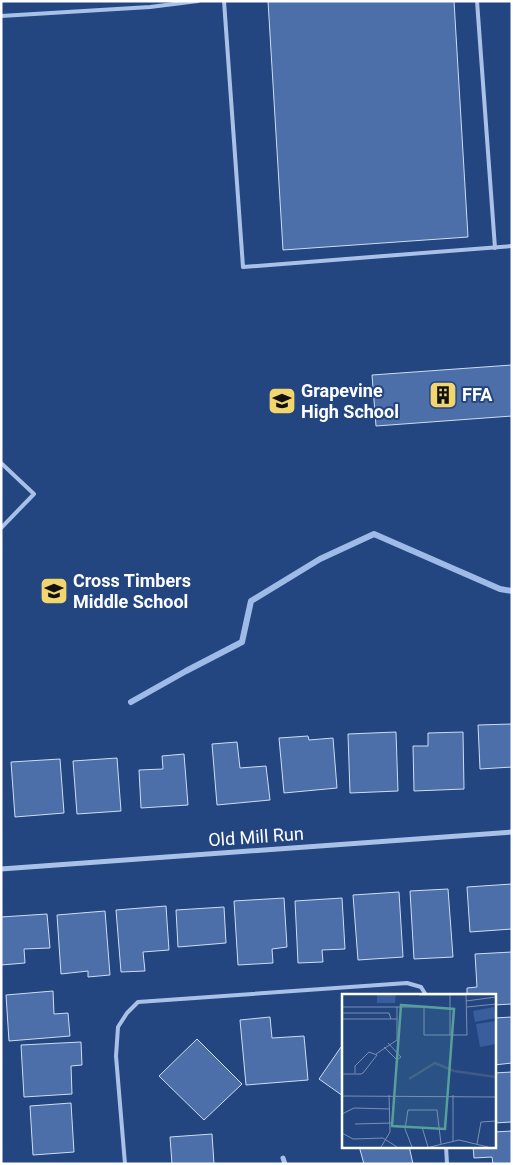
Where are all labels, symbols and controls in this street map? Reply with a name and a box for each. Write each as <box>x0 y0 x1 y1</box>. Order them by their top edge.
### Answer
place label: Grapevine High School <box>301 380 399 422</box>
building icon: FFA <box>428 380 458 410</box>
place label: FFA <box>462 384 493 405</box>
school or university icon: Grapevine High School <box>267 386 297 416</box>
place label: Cross Timbers Middle School <box>73 570 191 612</box>
school or university icon: Cross Timbers Middle School <box>39 576 69 606</box>
street label: Old Mill Run <box>208 823 304 850</box>
inset map <box>342 994 496 1148</box>

